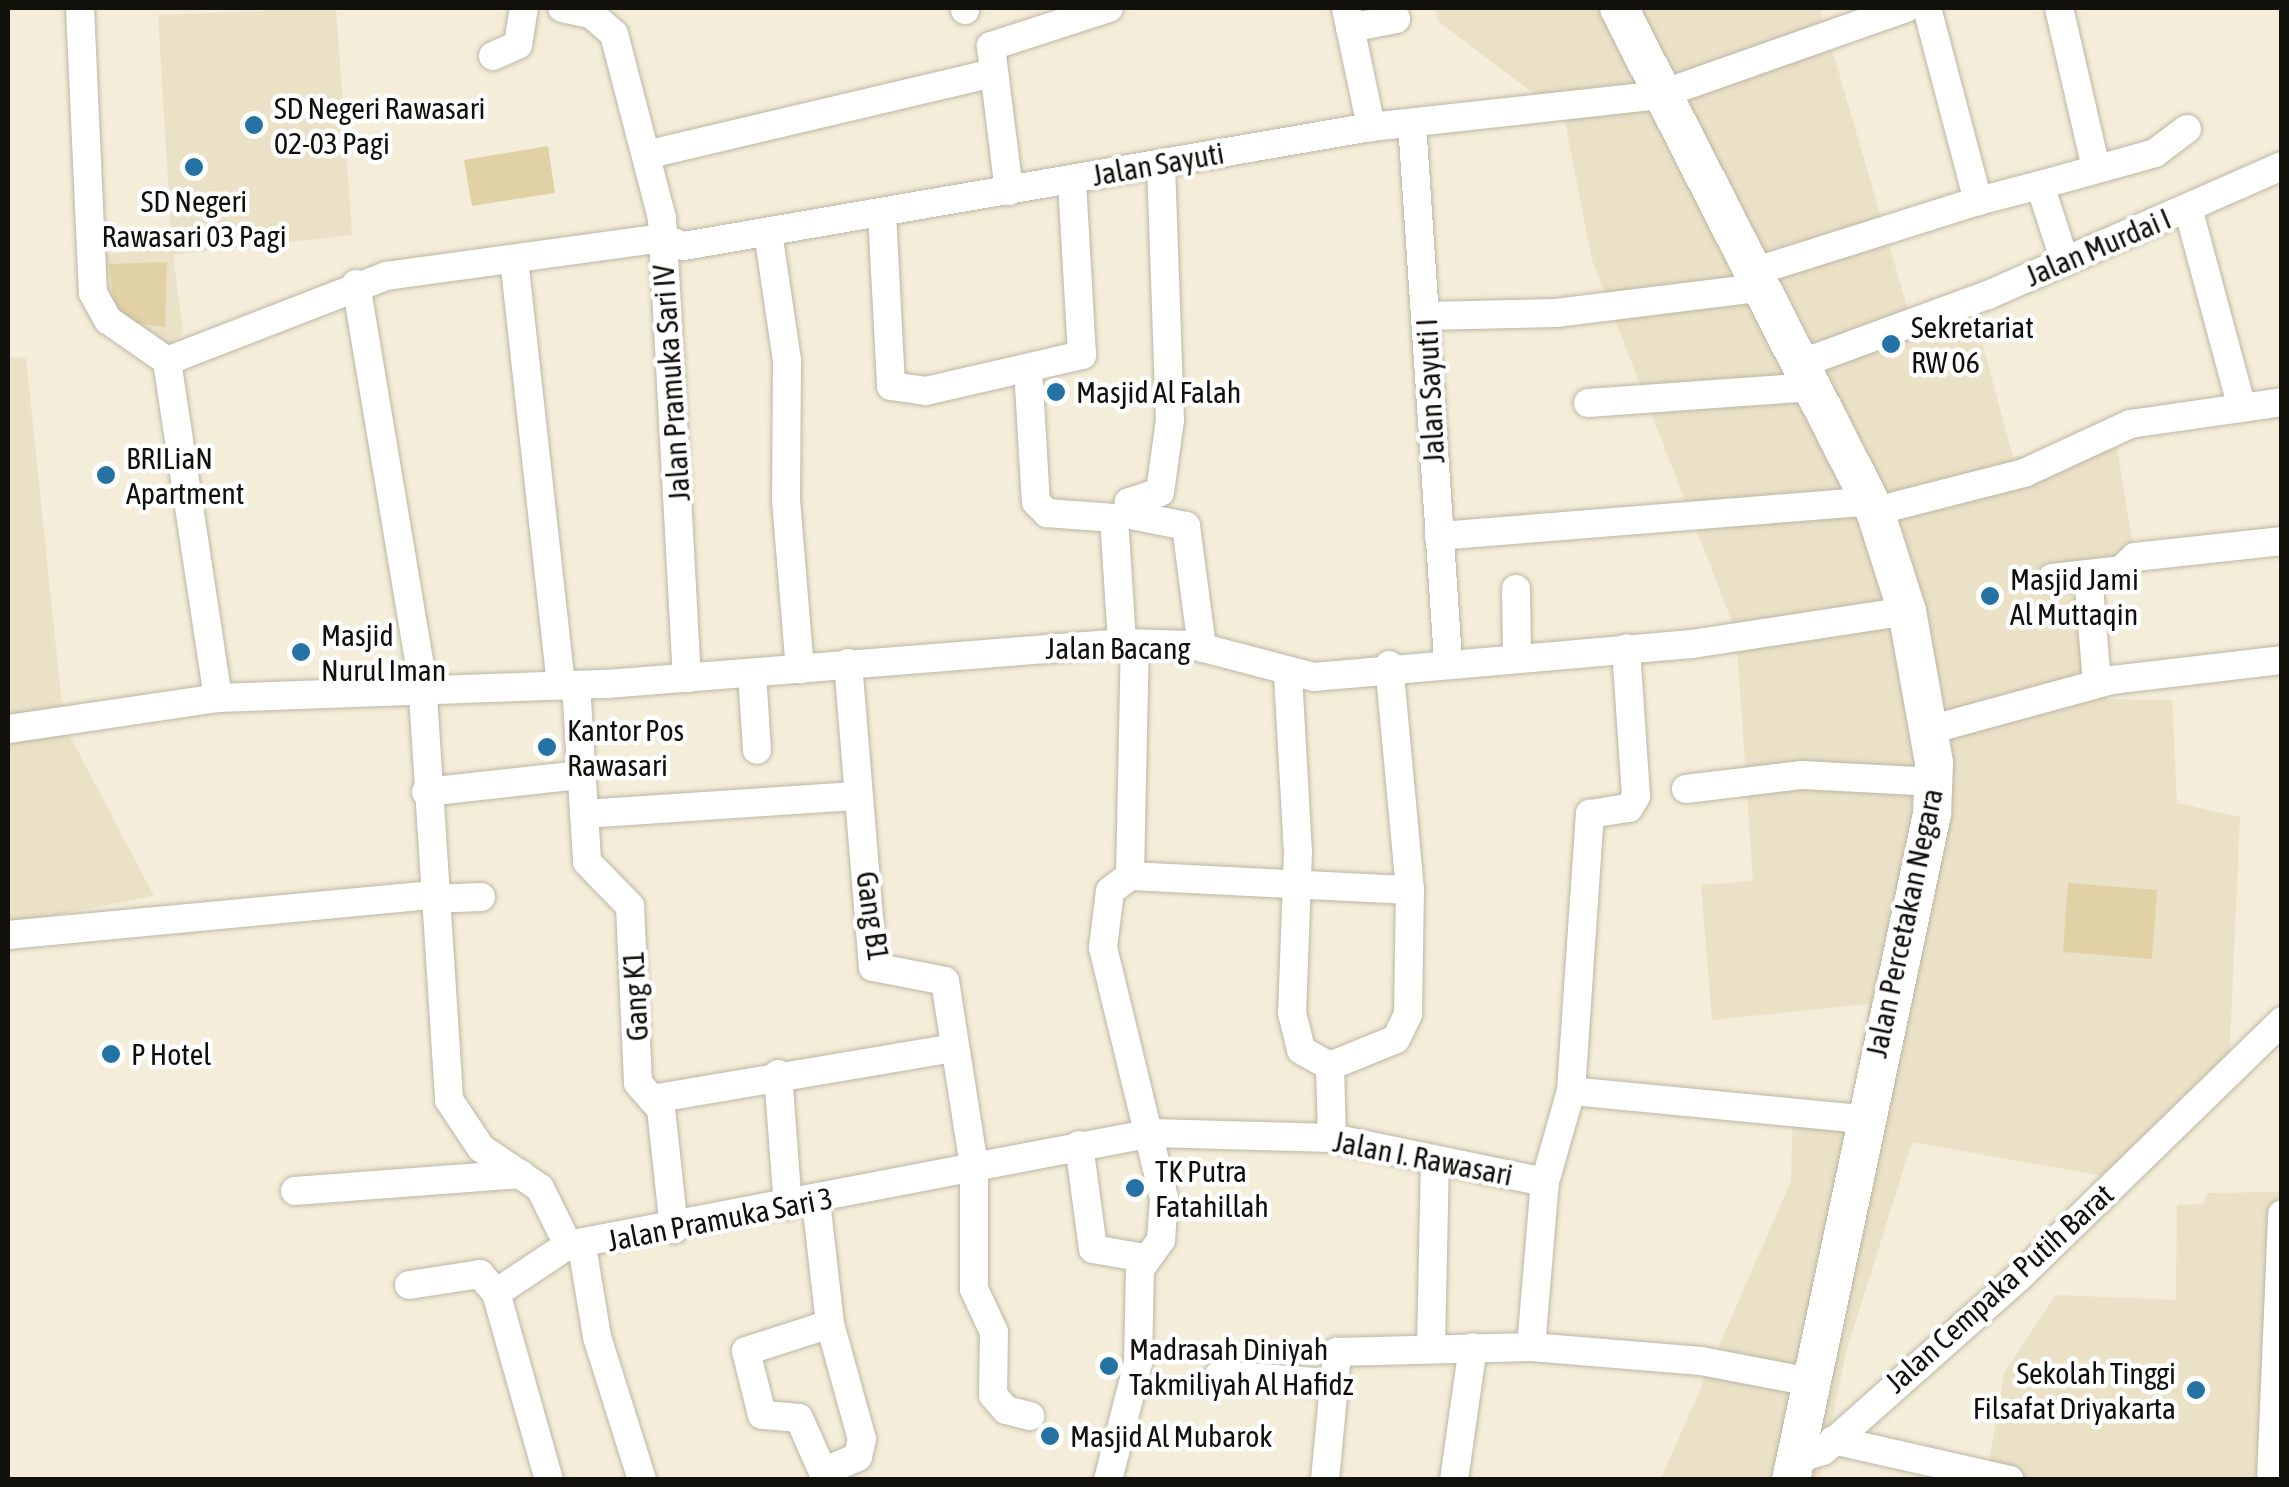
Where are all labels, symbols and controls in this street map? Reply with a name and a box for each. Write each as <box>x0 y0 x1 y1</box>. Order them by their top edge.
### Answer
place label: SD Negeri Rawasari 02-03 Pagi <box>274 90 485 160</box>
marker: SD Negeri Rawasari 02-03 Pagi <box>243 114 265 136</box>
street label: Jalan Sayuti <box>1089 135 1227 193</box>
marker: SD Negeri Rawasari 03 Pagi <box>183 156 205 178</box>
place label: SD Negeri Rawasari 03 Pagi <box>101 183 287 254</box>
street label: Jalan Murdai I <box>2020 200 2176 294</box>
street label: Jalan Pramuka Sari IV <box>645 263 697 503</box>
place label: Sekretariat RW 06 <box>1911 309 2034 380</box>
street label: Jalan Sayuti I <box>1408 318 1452 464</box>
marker: Sekretariat RW 06 <box>1880 333 1902 355</box>
place label: Masjid Al Falah <box>1076 374 1241 410</box>
marker: Masjid Al Falah <box>1045 381 1067 403</box>
place label: BRILiaN Apartment <box>126 440 244 510</box>
marker: BRILiaN Apartment <box>95 464 117 486</box>
place label: Masjid Jami Al Muttaqin <box>2010 561 2139 632</box>
marker: Masjid Jami Al Muttaqin <box>1979 585 2001 607</box>
place label: Masjid Nurul Iman <box>321 617 446 688</box>
street label: Jalan Bacang <box>1046 630 1190 666</box>
marker: Masjid Nurul Iman <box>290 641 312 663</box>
place label: Kantor Pos Rawasari <box>567 712 684 782</box>
marker: Kantor Pos Rawasari <box>536 736 558 758</box>
street label: Jalan Percetakan Negara <box>1858 785 1950 1061</box>
street label: Gang B1 <box>849 869 897 963</box>
street label: Gang K1 <box>615 950 655 1042</box>
place label: P Hotel <box>131 1036 211 1072</box>
marker: P Hotel <box>100 1043 122 1065</box>
street label: Jalan I. Rawasari <box>1330 1123 1516 1193</box>
place label: TK Putra Fatahillah <box>1155 1153 1269 1224</box>
street label: Jalan Cempaka Putih Barat <box>1877 1176 2121 1400</box>
marker: TK Putra Fatahillah <box>1124 1177 1146 1199</box>
street label: Jalan Pramuka Sari 3 <box>604 1179 836 1259</box>
place label: Madrasah Diniyah Takmiliyah Al Hafidz <box>1129 1331 1354 1402</box>
marker: Madrasah Diniyah Takmiliyah Al Hafidz <box>1098 1355 1120 1377</box>
place label: Sekolah Tinggi Filsafat Driyakarta <box>1973 1355 2176 1426</box>
marker: Sekolah Tinggi Filsafat Driyakarta <box>2185 1379 2207 1401</box>
place label: Masjid Al Mubarok <box>1070 1418 1272 1454</box>
marker: Masjid Al Mubarok <box>1039 1425 1061 1447</box>

